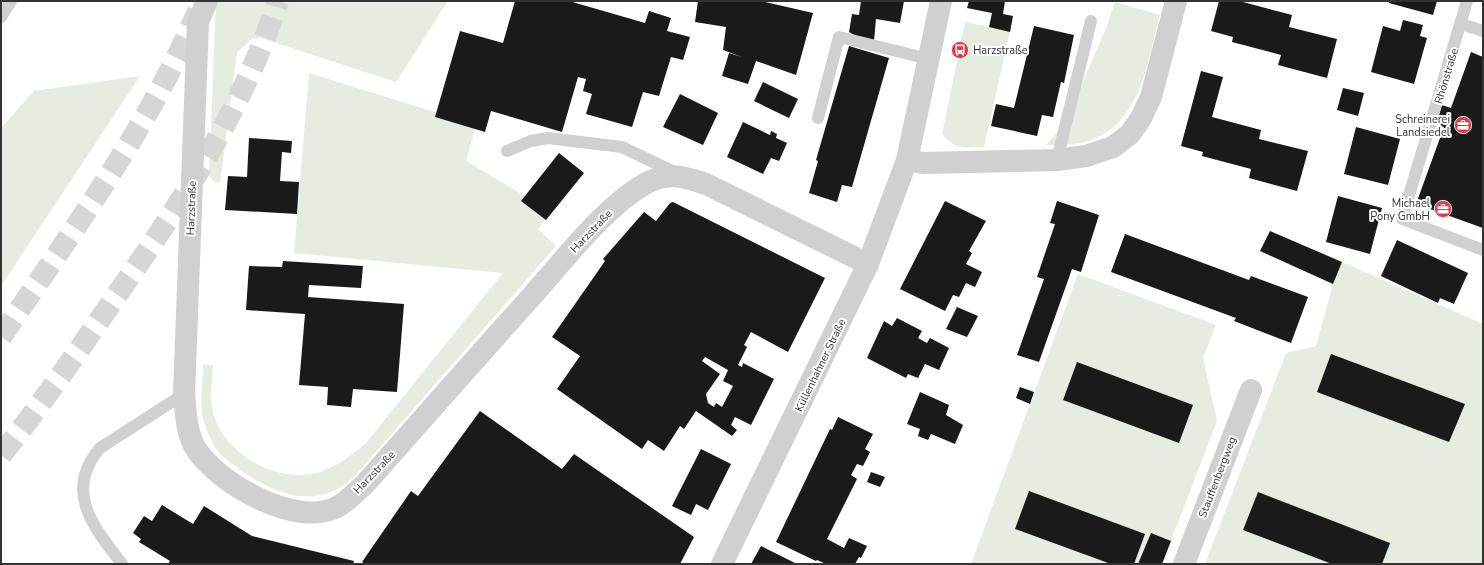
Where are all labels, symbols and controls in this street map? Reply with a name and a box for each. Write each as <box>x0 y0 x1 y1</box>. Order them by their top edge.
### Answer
bus stop icon: Harzstraße <box>950 40 970 60</box>
place label: Harzstraße <box>973 43 1028 58</box>
street label: Rhönstraße <box>1431 46 1462 106</box>
place label: Schreinerei Landsiedel <box>1395 112 1451 140</box>
office icon: Schreinerei Landsiedel <box>1453 115 1473 135</box>
street label: Harzstraße <box>183 180 200 236</box>
place label: Michael Pony GmbH <box>1370 196 1431 224</box>
office icon: Michael Pony GmbH <box>1433 199 1453 219</box>
street label: Harzstraße <box>567 206 616 256</box>
street label: Küllenhahner Straße <box>791 316 850 414</box>
street label: Stauffenbergweg <box>1195 434 1240 520</box>
street label: Harzstraße <box>350 447 399 497</box>

